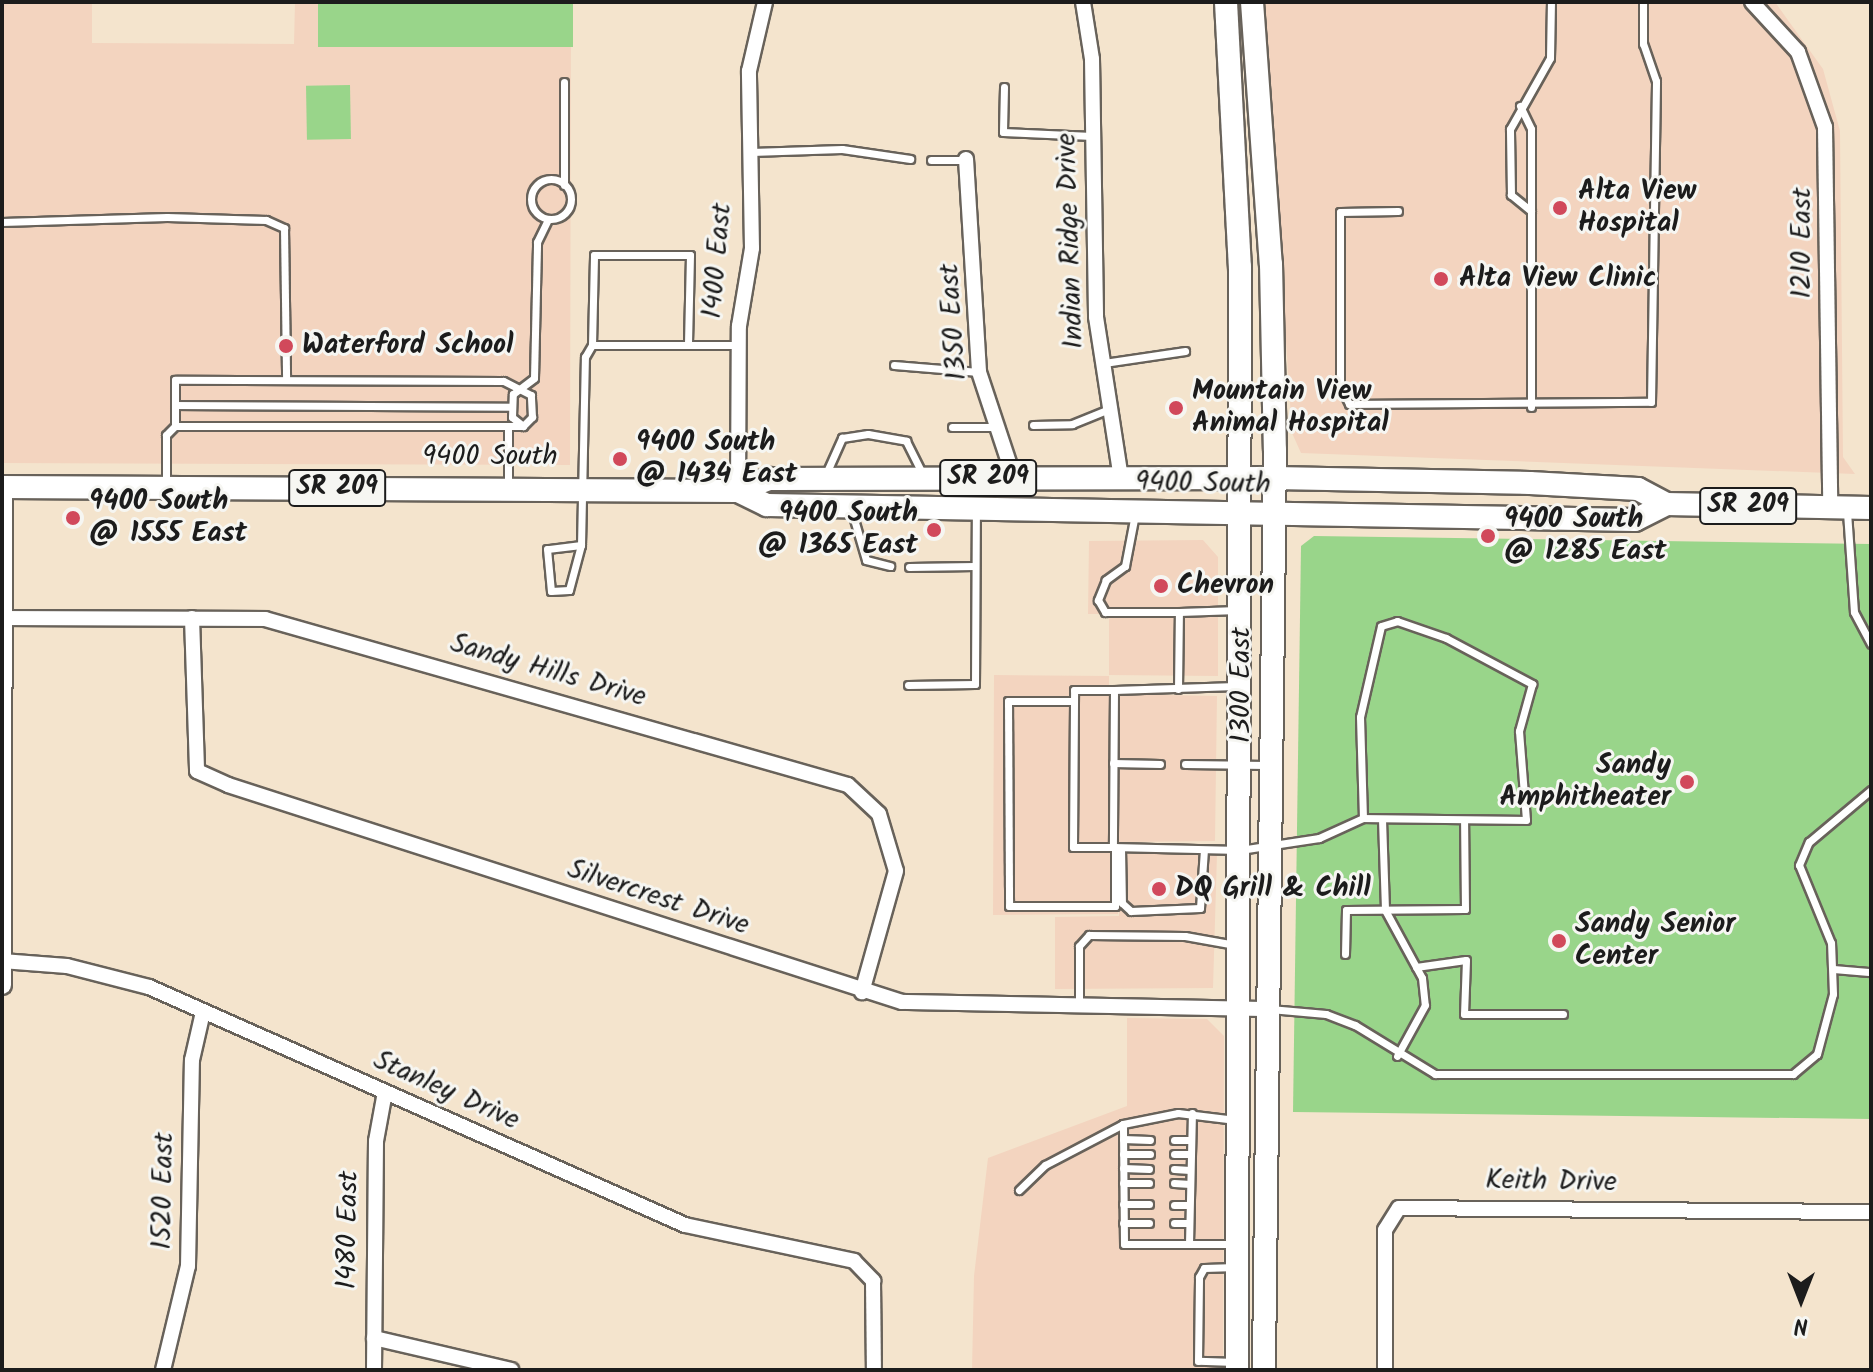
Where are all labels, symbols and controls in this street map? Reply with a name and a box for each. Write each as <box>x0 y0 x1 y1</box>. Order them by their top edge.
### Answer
street label: Indian Ridge Drive <box>1050 132 1092 350</box>
place label: Alta View Hospital <box>1578 175 1696 241</box>
street label: 1210 East <box>1786 187 1820 299</box>
marker: Alta View Hospital <box>1549 197 1571 219</box>
street label: 1400 East <box>696 202 740 320</box>
street label: 1350 East <box>933 262 975 382</box>
place label: Alta View Clinic <box>1459 262 1657 296</box>
marker: Alta View Clinic <box>1430 268 1452 290</box>
place label: Waterford School <box>302 329 514 363</box>
marker: Waterford School <box>277 337 295 355</box>
place label: Mountain View Animal Hospital <box>1192 375 1389 441</box>
marker: Mountain View Animal Hospital <box>1167 399 1185 417</box>
place label: 9400 South @ 1434 East <box>636 426 797 492</box>
street label: 9400 South <box>422 440 558 474</box>
marker: 9400 South @ 1434 East <box>611 450 629 468</box>
road number: SR 209 <box>938 456 1038 500</box>
road number: SR 209 <box>287 466 387 510</box>
street label: 9400 South <box>1135 466 1271 502</box>
road number: SR 209 <box>1698 484 1798 528</box>
place label: 9400 South @ 1555 East <box>89 485 247 551</box>
place label: 9400 South @ 1365 East <box>758 497 918 563</box>
place label: 9400 South @ 1285 East <box>1504 503 1667 569</box>
marker: 9400 South @ 1555 East <box>64 509 82 527</box>
marker: 9400 South @ 1365 East <box>925 521 943 539</box>
marker: 9400 South @ 1285 East <box>1479 527 1497 545</box>
place label: Chevron <box>1177 569 1274 603</box>
marker: Chevron <box>1152 577 1170 595</box>
street label: Sandy Hills Drive <box>446 627 650 715</box>
street label: 1300 East <box>1225 627 1259 743</box>
place label: Sandy Amphitheater <box>1500 749 1671 815</box>
marker: Sandy Amphitheater <box>1678 773 1696 791</box>
street label: Silvercrest Drive <box>563 853 753 943</box>
place label: DQ Grill & Chill <box>1175 872 1371 906</box>
marker: DQ Grill & Chill <box>1150 880 1168 898</box>
place label: Sandy Senior Center <box>1575 908 1735 974</box>
marker: Sandy Senior Center <box>1550 932 1568 950</box>
street label: Stanley Drive <box>368 1044 524 1138</box>
street label: 1520 East <box>146 1132 182 1250</box>
street label: Keith Drive <box>1485 1164 1617 1200</box>
street label: 1480 East <box>331 1170 367 1290</box>
north arrow <box>1761 1260 1841 1340</box>
text: N <box>1794 1307 1808 1342</box>

